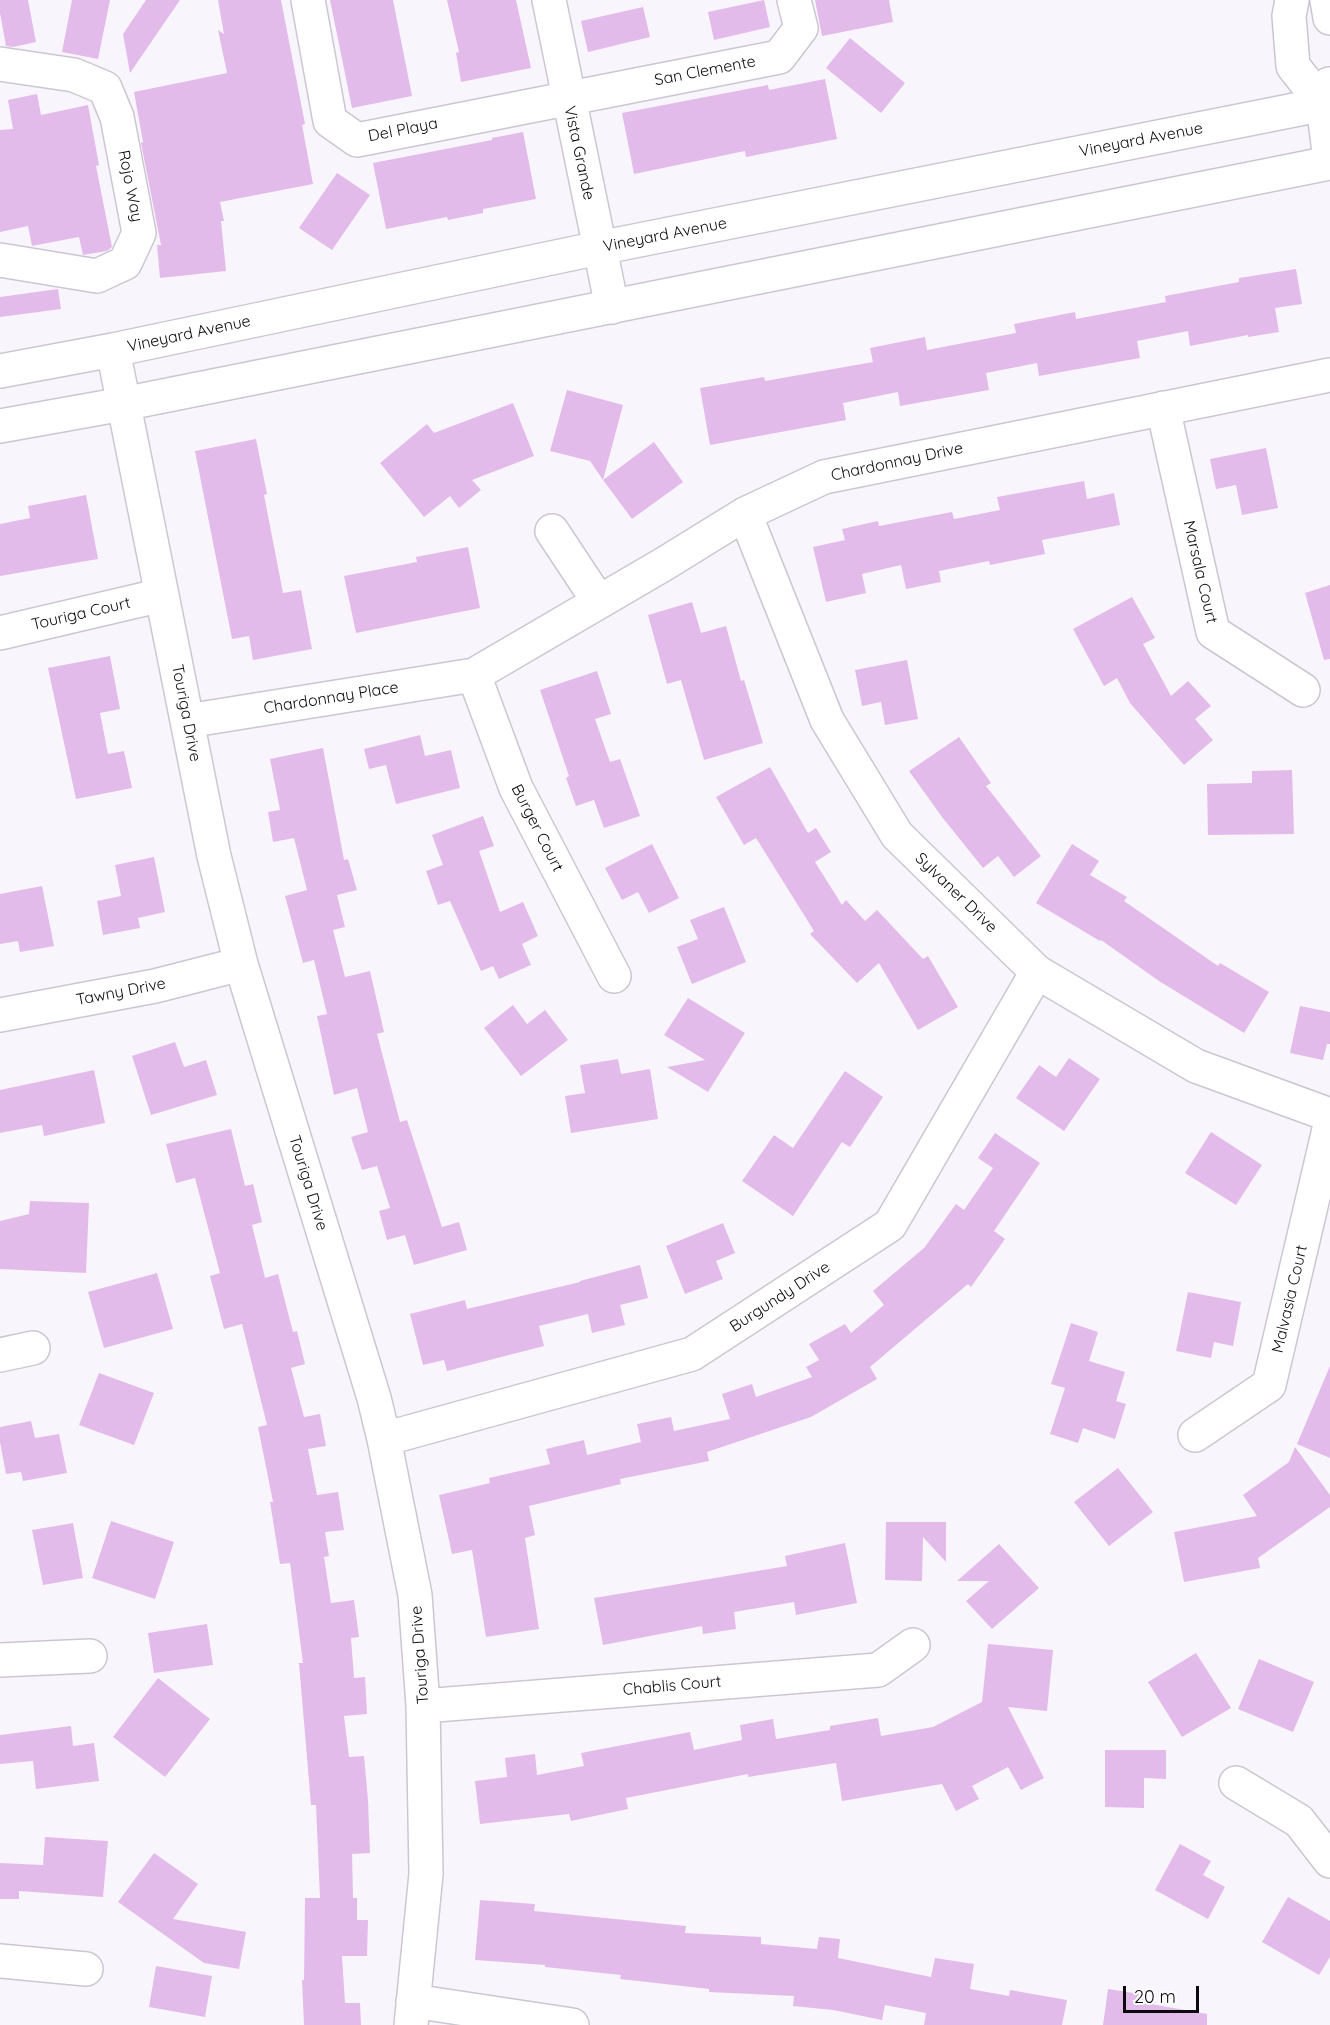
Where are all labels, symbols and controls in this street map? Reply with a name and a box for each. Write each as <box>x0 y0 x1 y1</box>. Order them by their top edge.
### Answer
street label: San Clemente <box>653 52 757 90</box>
street label: Vista Grande <box>560 104 598 202</box>
street label: Del Playa <box>367 114 439 146</box>
street label: Vineyard Avenue <box>1077 119 1205 161</box>
street label: Rojo Way <box>114 148 146 224</box>
street label: Vineyard Avenue <box>601 214 729 256</box>
street label: Vineyard Avenue <box>126 312 252 356</box>
street label: Chardonnay Drive <box>829 439 965 485</box>
street label: Marsala Court <box>1179 519 1221 625</box>
street label: Touriga Court <box>30 593 132 635</box>
street label: Touriga Drive <box>167 663 205 763</box>
street label: Chardonnay Place <box>262 678 400 718</box>
street label: Burger Court <box>507 781 567 875</box>
street label: Sylvaner Drive <box>911 849 1001 937</box>
street label: Tawny Drive <box>75 974 167 1010</box>
street label: Touriga Drive <box>284 1133 332 1233</box>
street label: Malvasia Court <box>1268 1243 1312 1355</box>
street label: Burgundy Drive <box>726 1258 834 1336</box>
street label: Touriga Drive <box>407 1605 433 1705</box>
street label: Chablis Court <box>622 1672 722 1700</box>
scale bar <box>1126 1974 1202 2012</box>
text: 20 m <box>1134 1985 1176 2008</box>

